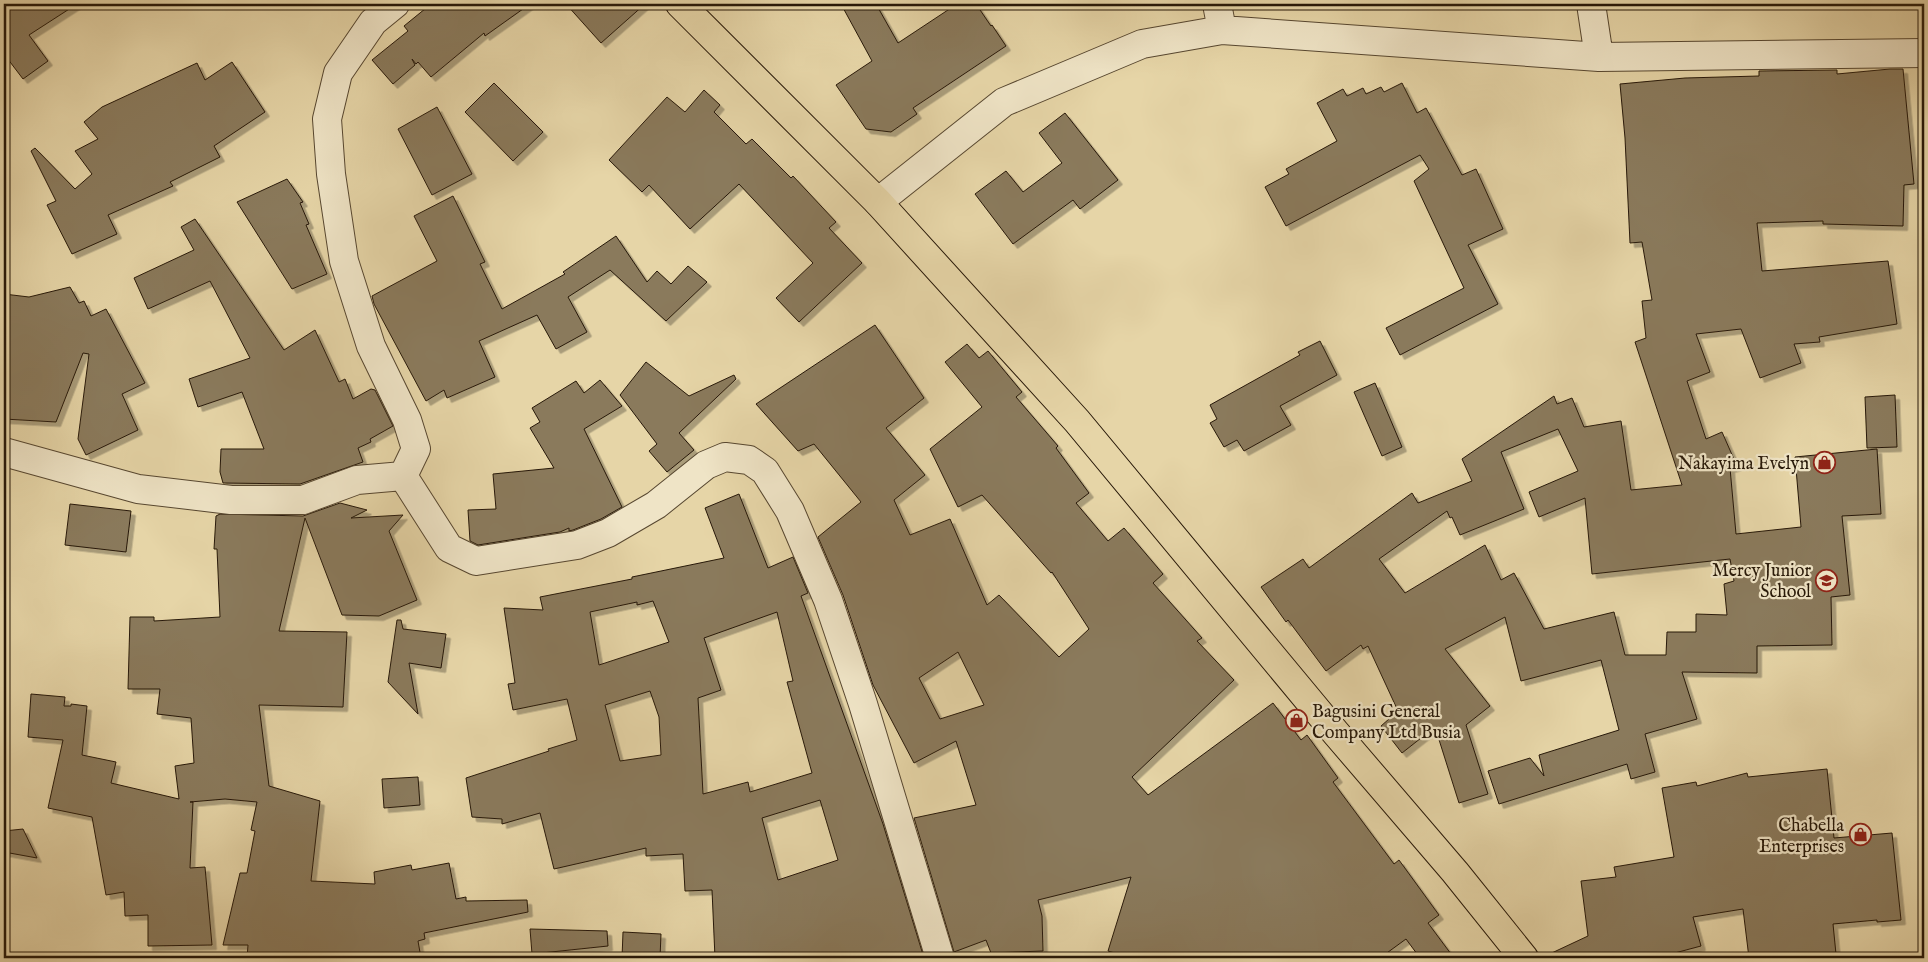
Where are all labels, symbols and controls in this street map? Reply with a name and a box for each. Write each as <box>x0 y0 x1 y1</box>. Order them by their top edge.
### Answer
shop icon: Nakayima Evelyn <box>1813 451 1837 475</box>
place label: Nakayima Evelyn <box>1678 453 1809 476</box>
place label: Mercy Junior School <box>1712 560 1811 604</box>
school or university icon: Mercy Junior School <box>1815 568 1839 592</box>
place label: Bagusini General Company Ltd Busia <box>1312 701 1461 745</box>
shop icon: Bagusini General Company Ltd Busia <box>1284 709 1308 733</box>
place label: Chabella Enterprises <box>1759 815 1844 859</box>
shop icon: Chabella Enterprises <box>1848 823 1872 847</box>

